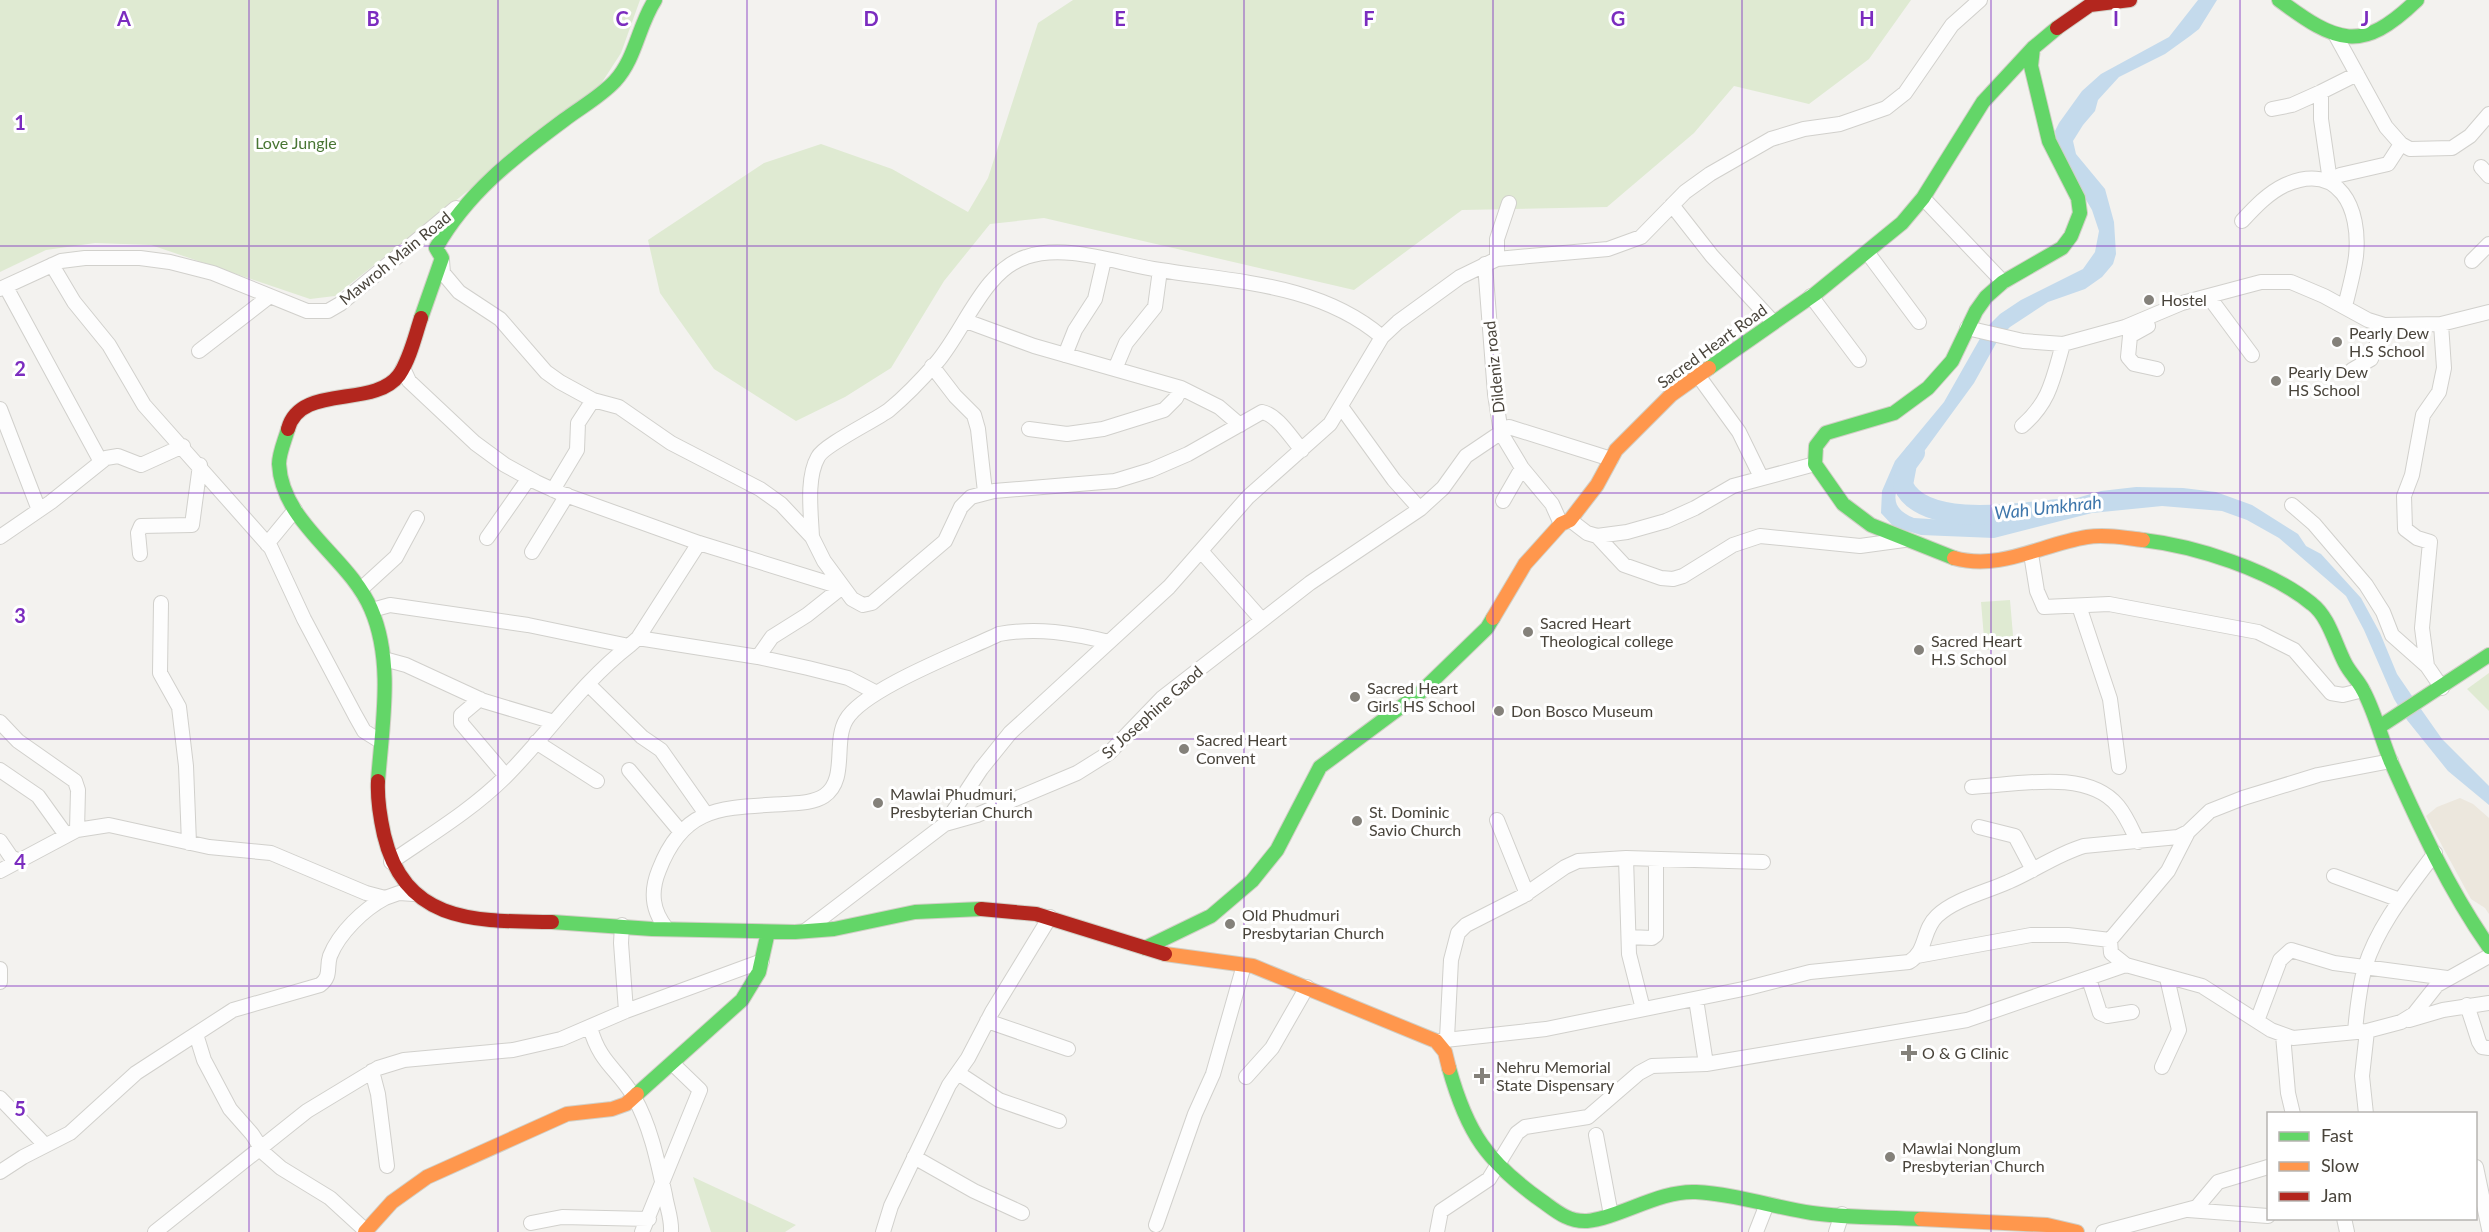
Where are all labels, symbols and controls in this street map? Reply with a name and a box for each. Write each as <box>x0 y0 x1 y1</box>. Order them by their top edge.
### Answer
text: A <box>116 6 131 30</box>
text: B <box>366 6 380 30</box>
text: C <box>615 6 629 30</box>
text: D <box>863 6 879 30</box>
text: E <box>1114 6 1126 30</box>
text: F <box>1363 6 1375 30</box>
text: G <box>1611 6 1625 30</box>
text: H <box>1859 6 1875 30</box>
text: I <box>2113 6 2119 30</box>
text: J <box>2361 6 2369 30</box>
text: 1 <box>14 110 26 134</box>
park label: Love Jungle <box>255 133 337 152</box>
street label: Mawroh Main Road <box>335 207 454 308</box>
place label: Hostel <box>2161 290 2207 309</box>
marker: Hostel <box>2142 293 2156 307</box>
street label: Sacred Heart Road <box>1653 300 1770 392</box>
street label: Dildeniz road <box>1479 320 1508 414</box>
place label: Pearly Dew H.S School <box>2349 323 2430 360</box>
marker: Pearly Dew H.S School <box>2330 335 2344 349</box>
text: 2 <box>14 356 26 380</box>
place label: Pearly Dew HS School <box>2288 362 2369 399</box>
marker: Pearly Dew HS School <box>2269 374 2283 388</box>
water label: Wah Umkhrah <box>1993 490 2103 524</box>
text: 3 <box>14 603 26 627</box>
place label: Sacred Heart Theological college <box>1540 613 1673 650</box>
marker: Sacred Heart Theological college <box>1521 625 1535 639</box>
place label: Sacred Heart H.S School <box>1931 631 2022 668</box>
marker: Sacred Heart H.S School <box>1912 643 1926 657</box>
street label: Sr Josephine Gaod <box>1097 661 1206 762</box>
place label: Sacred Heart Girls HS School <box>1367 678 1475 715</box>
marker: Sacred Heart Girls HS School <box>1348 690 1362 704</box>
place label: Don Bosco Museum <box>1511 701 1653 720</box>
marker: Don Bosco Museum <box>1492 704 1506 718</box>
place label: Sacred Heart Convent <box>1196 730 1287 767</box>
marker: Sacred Heart Convent <box>1177 742 1191 756</box>
place label: Mawlai Phudmuri, Presbyterian Church <box>890 784 1033 821</box>
marker: Mawlai Phudmuri, Presbyterian Church <box>871 796 885 810</box>
place label: St. Dominic Savio Church <box>1369 802 1461 839</box>
marker: St. Dominic Savio Church <box>1350 814 1364 828</box>
text: 4 <box>14 849 26 873</box>
place label: Old Phudmuri Presbytarian Church <box>1242 905 1384 942</box>
marker: Old Phudmuri Presbytarian Church <box>1223 917 1237 931</box>
place label: O & G Clinic <box>1922 1043 2009 1062</box>
marker: O & G Clinic <box>1900 1044 1918 1062</box>
place label: Nehru Memorial State Dispensary <box>1496 1057 1615 1094</box>
marker: Nehru Memorial State Dispensary <box>1473 1067 1491 1085</box>
text: 5 <box>14 1096 26 1120</box>
legend <box>2267 1112 2477 1220</box>
text: Fast <box>2321 1124 2354 1146</box>
place label: Mawlai Nonglum Presbyterian Church <box>1902 1138 2045 1175</box>
marker: Mawlai Nonglum Presbyterian Church <box>1883 1150 1897 1164</box>
text: Slow <box>2321 1154 2359 1176</box>
text: Jam <box>2321 1184 2352 1206</box>

